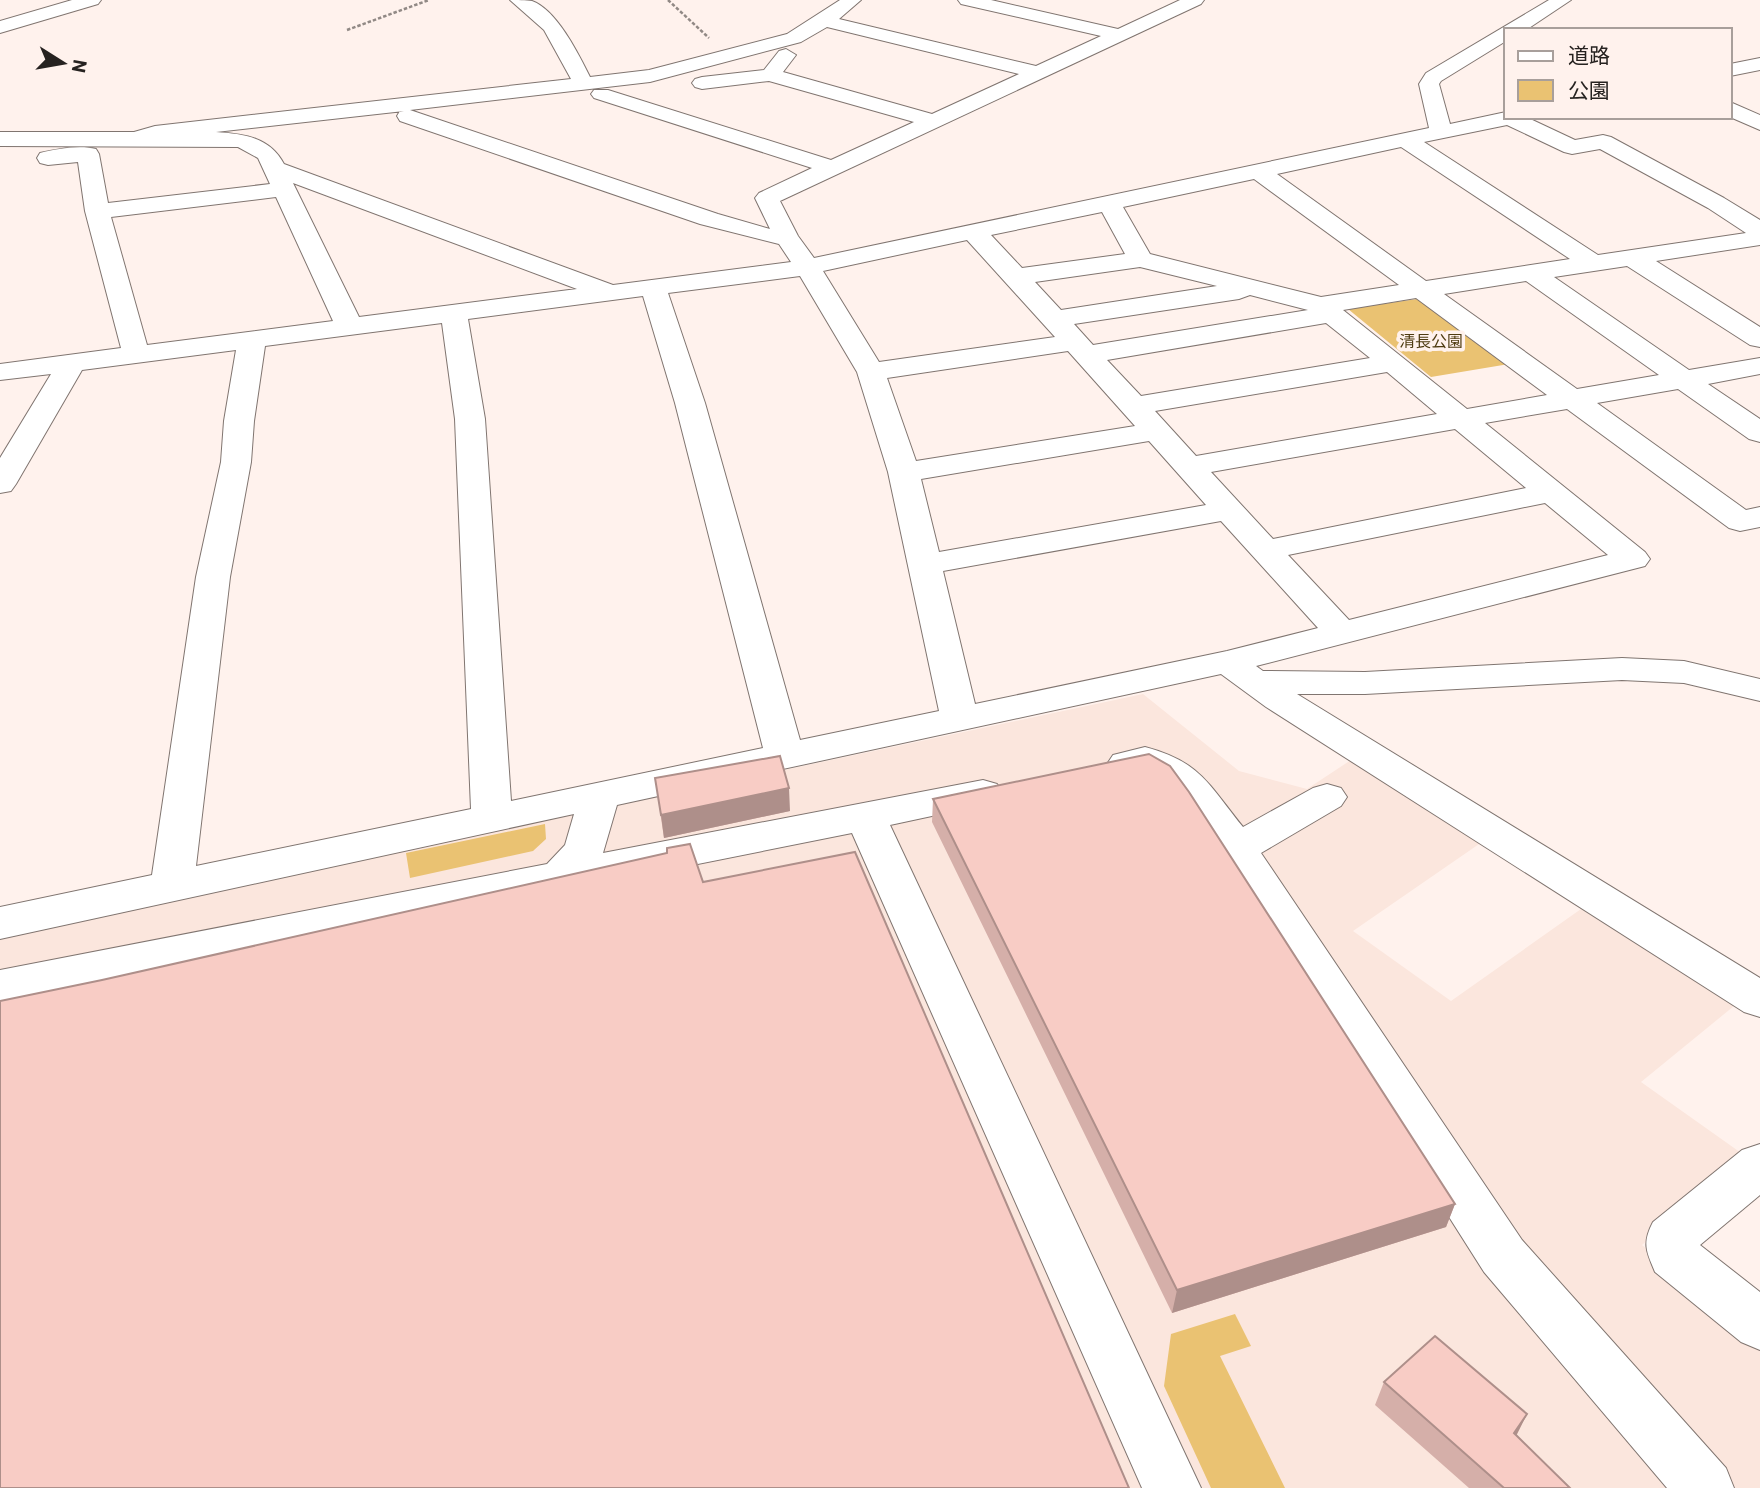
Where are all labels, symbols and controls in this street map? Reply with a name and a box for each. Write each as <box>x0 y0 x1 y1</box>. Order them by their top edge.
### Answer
north arrow <box>28 28 98 98</box>
legend <box>1504 28 1732 119</box>
text: 道路 <box>1568 42 1610 67</box>
text: N <box>68 58 93 75</box>
text: 公園 <box>1568 77 1610 102</box>
park label: 清長公園 <box>1399 331 1463 350</box>

